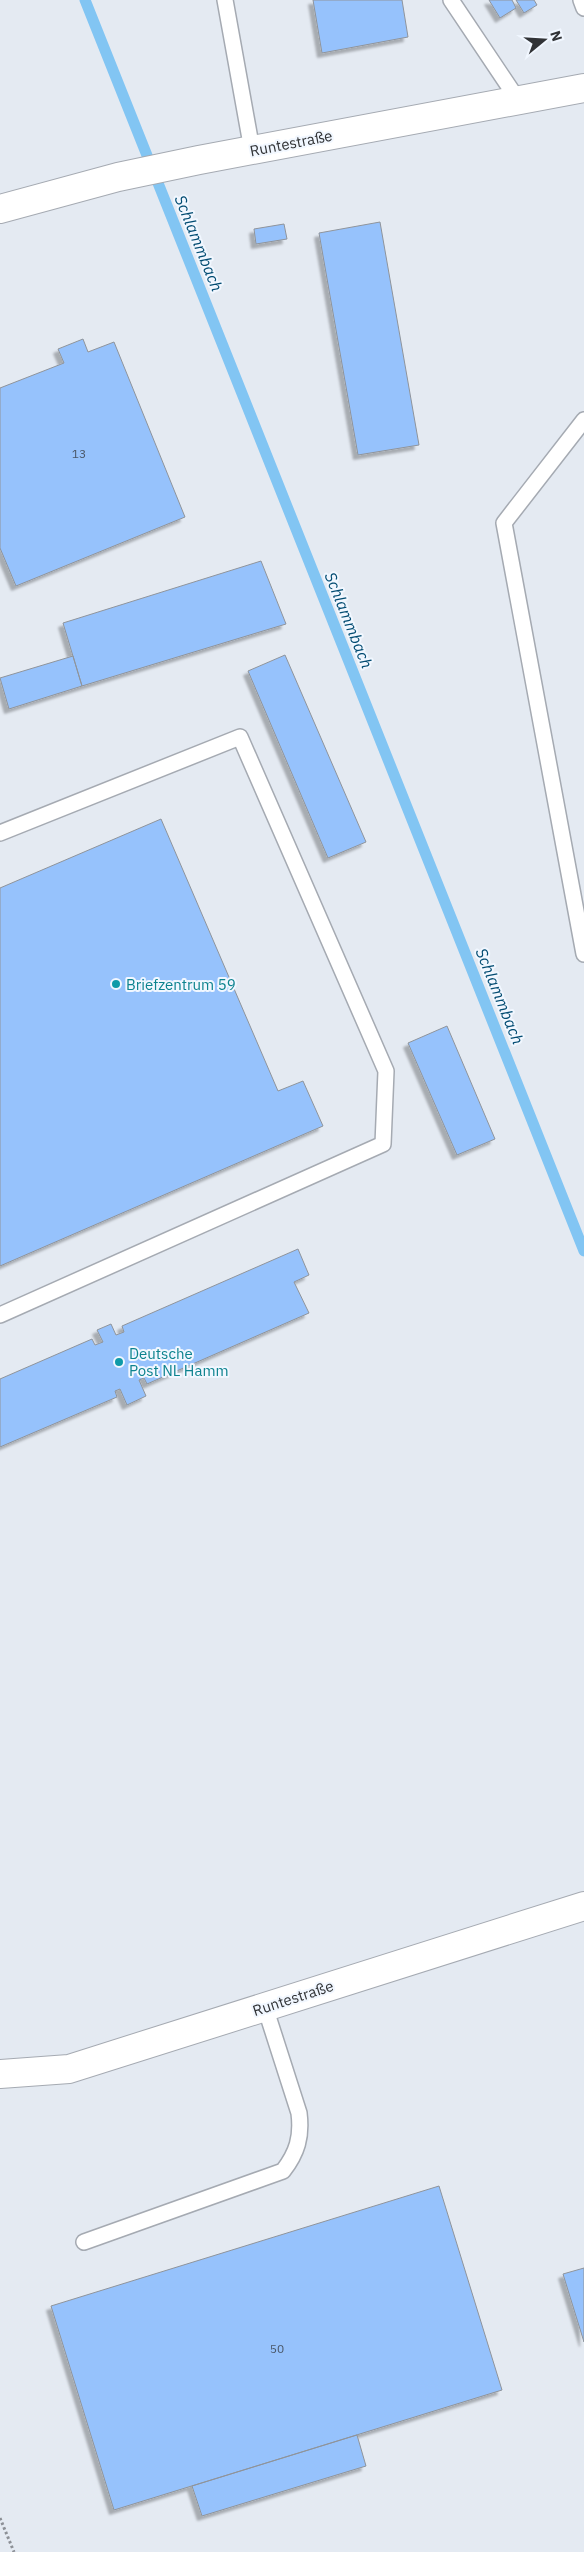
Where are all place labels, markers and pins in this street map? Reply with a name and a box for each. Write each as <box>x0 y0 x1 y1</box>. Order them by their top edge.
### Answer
place label: Briefzentrum 59 <box>126 975 236 994</box>
marker: Briefzentrum 59 <box>110 978 122 990</box>
place label: Deutsche Post NL Hamm <box>129 1344 229 1380</box>
marker: Deutsche Post NL Hamm <box>113 1356 125 1368</box>

